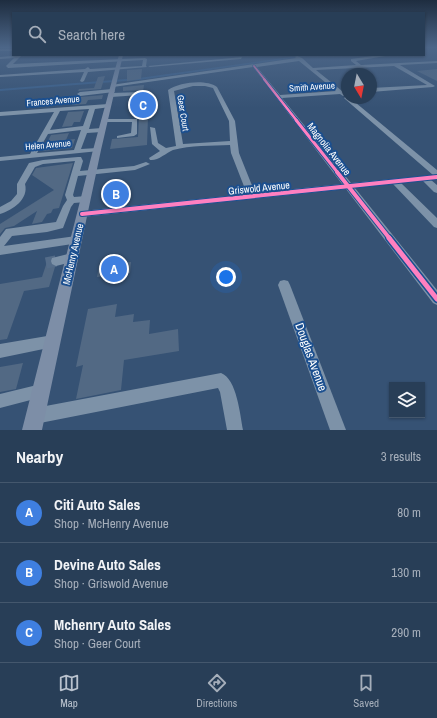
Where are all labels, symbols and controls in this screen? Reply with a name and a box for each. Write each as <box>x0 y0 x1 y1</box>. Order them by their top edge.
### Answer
search box <box>12 12 425 56</box>
icon: search <box>26 23 48 45</box>
text: Search here <box>58 24 125 45</box>
north arrow <box>341 68 377 104</box>
street label: Smith Avenue <box>289 79 335 95</box>
pin: C <box>130 90 156 120</box>
street label: Frances Avenue <box>26 93 80 109</box>
street label: Geer Court <box>174 94 192 132</box>
street label: Magnolia Avenue <box>304 120 354 178</box>
street label: Helen Avenue <box>25 137 71 153</box>
street label: Griswold Avenue <box>228 178 291 198</box>
pin: B <box>103 179 129 209</box>
street label: McHenry Avenue <box>60 222 86 286</box>
pin: A <box>101 254 127 284</box>
your location <box>216 267 236 287</box>
street label: Douglas Avenue <box>291 321 331 393</box>
map controls <box>389 382 425 418</box>
button: layers <box>389 382 425 418</box>
text: Nearby <box>16 445 63 468</box>
text: 3 results <box>381 448 421 465</box>
text: Citi Auto Sales <box>54 494 140 515</box>
text: A <box>25 504 33 521</box>
text: 80 m <box>397 504 421 521</box>
text: Shop · McHenry Avenue <box>54 515 169 532</box>
text: Devine Auto Sales <box>54 554 161 575</box>
text: B <box>25 564 33 581</box>
text: 130 m <box>391 564 421 581</box>
text: Shop · Griswold Avenue <box>54 575 168 592</box>
text: Mchenry Auto Sales <box>54 614 171 635</box>
text: C <box>25 624 33 641</box>
text: 290 m <box>391 624 421 641</box>
text: Shop · Geer Court <box>54 635 141 652</box>
tab: Map <box>58 672 80 710</box>
tab: Directions <box>196 672 237 710</box>
tab: Saved <box>353 672 379 710</box>

